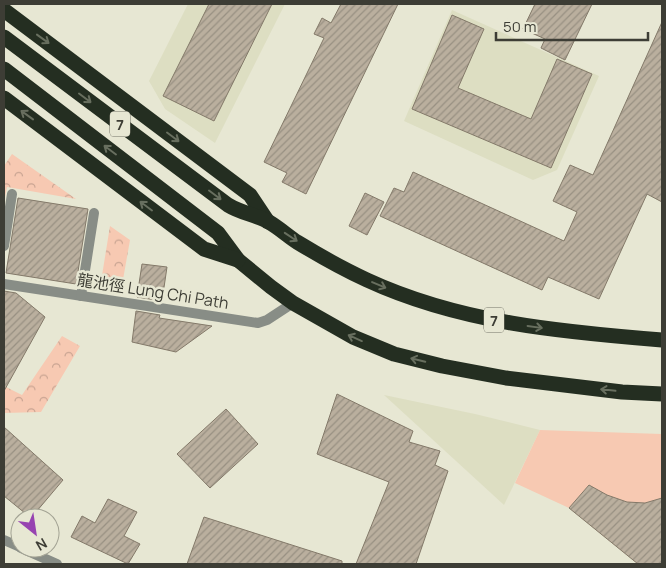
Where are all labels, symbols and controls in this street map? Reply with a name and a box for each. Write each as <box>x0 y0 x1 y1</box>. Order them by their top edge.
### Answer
scale bar <box>496 10 648 42</box>
text: 50 m <box>503 16 537 37</box>
one-way arrow <box>36 34 50 44</box>
one-way arrow <box>78 93 92 103</box>
one-way arrow <box>20 110 34 120</box>
road number: 7 <box>110 112 130 136</box>
one-way arrow <box>166 132 180 142</box>
one-way arrow <box>103 145 117 155</box>
one-way arrow <box>208 190 222 200</box>
one-way arrow <box>140 201 153 212</box>
one-way arrow <box>283 232 297 242</box>
street label: 龍池徑 Lung Chi Path <box>76 268 230 314</box>
one-way arrow <box>371 281 386 290</box>
road number: 7 <box>484 308 504 332</box>
one-way arrow <box>527 323 543 333</box>
one-way arrow <box>348 332 363 342</box>
one-way arrow <box>410 355 426 364</box>
one-way arrow <box>600 385 616 395</box>
north arrow <box>10 508 60 558</box>
text: N <box>33 534 51 555</box>

